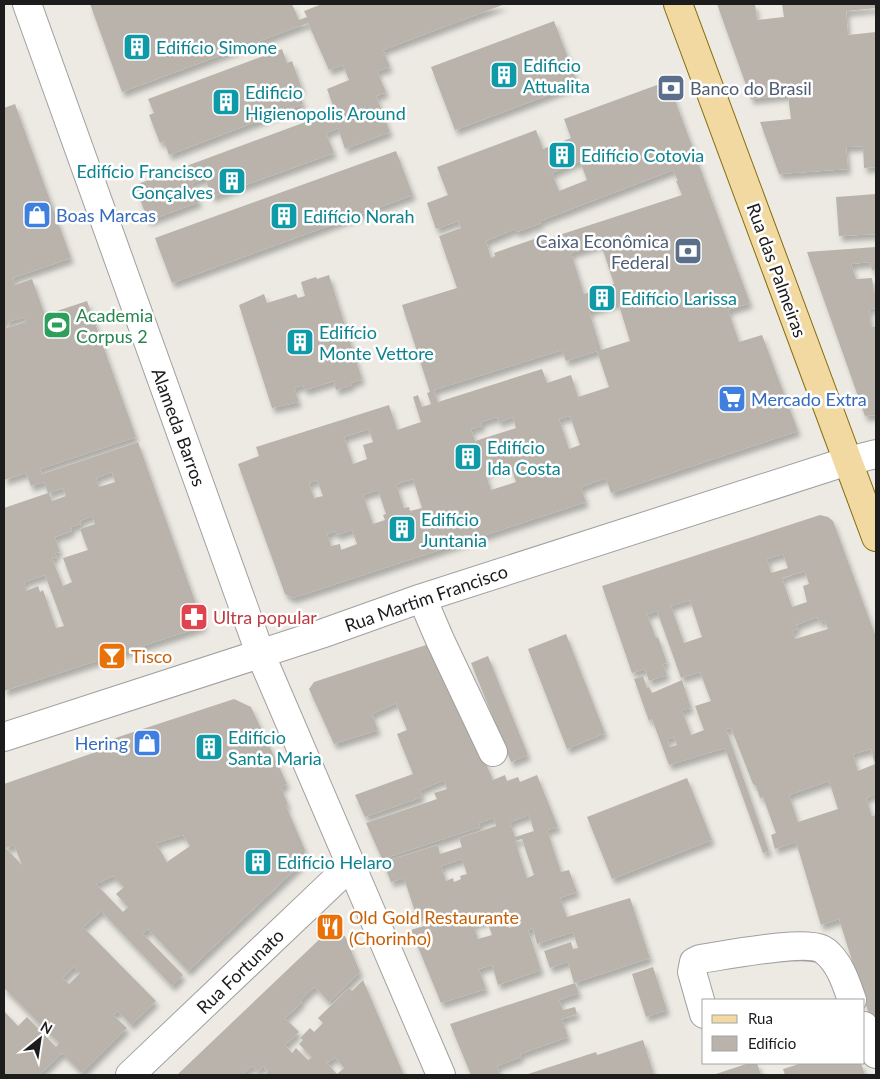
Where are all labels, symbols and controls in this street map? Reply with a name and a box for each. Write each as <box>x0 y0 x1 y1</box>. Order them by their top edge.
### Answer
building icon: Edifício Simone <box>122 32 152 62</box>
place label: Edifício Simone <box>156 36 277 58</box>
place label: Edificio Attualita <box>523 54 590 97</box>
building icon: Edificio Attualita <box>489 60 519 90</box>
bank icon: Banco do Brasil <box>656 73 686 103</box>
place label: Banco do Brasil <box>690 77 812 99</box>
place label: Edificio Higienopolis Around <box>245 81 406 124</box>
building icon: Edificio Higienopolis Around <box>211 87 241 117</box>
building icon: Edifício Cotovia <box>547 140 577 170</box>
place label: Edifício Cotovia <box>581 144 704 166</box>
place label: Edifício Francisco Gonçalves <box>76 160 213 203</box>
building icon: Edifício Francisco Gonçalves <box>217 166 247 196</box>
shop icon: Boas Marcas <box>22 200 52 230</box>
street label: Rua das Palmeiras <box>742 200 812 340</box>
building icon: Edifício Norah <box>269 201 299 231</box>
place label: Boas Marcas <box>56 204 156 226</box>
place label: Edifício Norah <box>303 205 415 227</box>
place label: Caixa Econômica Federal <box>536 230 669 273</box>
bank icon: Caixa Econômica Federal <box>673 236 703 266</box>
building icon: Edifício Larissa <box>587 283 617 313</box>
place label: Edifício Larissa <box>621 287 737 309</box>
place label: Academia Corpus 2 <box>76 304 153 347</box>
sports icon: Academia Corpus 2 <box>42 310 72 340</box>
place label: Edifício Monte Vettore <box>319 321 434 364</box>
building icon: Edifício Monte Vettore <box>285 327 315 357</box>
street label: Alameda Barros <box>147 365 211 489</box>
supermarket icon: Mercado Extra <box>717 384 747 414</box>
place label: Mercado Extra <box>751 388 867 410</box>
place label: Edifício Ida Costa <box>487 436 561 479</box>
building icon: Edifício Ida Costa <box>453 442 483 472</box>
place label: Edifício Juntania <box>421 508 487 551</box>
building icon: Edifício Juntania <box>387 514 417 544</box>
street label: Rua Martim Francisco <box>342 560 510 636</box>
pharmacy icon: Ultra popular <box>179 602 209 632</box>
place label: Ultra popular <box>213 606 317 628</box>
bar icon: Tisco <box>97 641 127 671</box>
place label: Tisco <box>131 645 172 667</box>
place label: Edifício Santa Maria <box>228 726 322 769</box>
shop icon: Hering <box>132 728 162 758</box>
place label: Hering <box>75 732 128 754</box>
building icon: Edifício Santa Maria <box>194 732 224 762</box>
building icon: Edifício Helaro <box>243 847 273 877</box>
place label: Edifício Helaro <box>277 851 392 873</box>
place label: Old Gold Restaurante (Chorinho) <box>349 906 519 949</box>
restaurant icon: Old Gold Restaurante (Chorinho) <box>315 912 345 942</box>
street label: Rua Fortunato <box>192 924 288 1018</box>
legend <box>702 999 865 1064</box>
text: Rua <box>748 1009 773 1027</box>
north arrow <box>15 1014 65 1064</box>
text: N <box>38 1017 56 1037</box>
text: Edifício <box>748 1034 796 1052</box>

